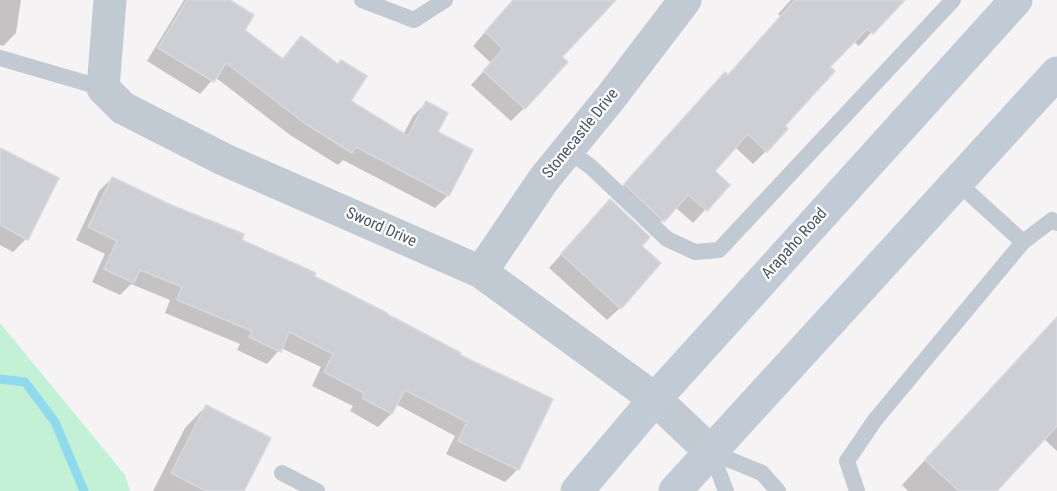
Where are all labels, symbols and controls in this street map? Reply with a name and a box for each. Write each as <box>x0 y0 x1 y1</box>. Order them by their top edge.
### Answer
street label: Stonecastle Drive <box>539 85 623 183</box>
street label: Sword Drive <box>343 204 419 252</box>
street label: Arapaho Road <box>758 205 832 283</box>

